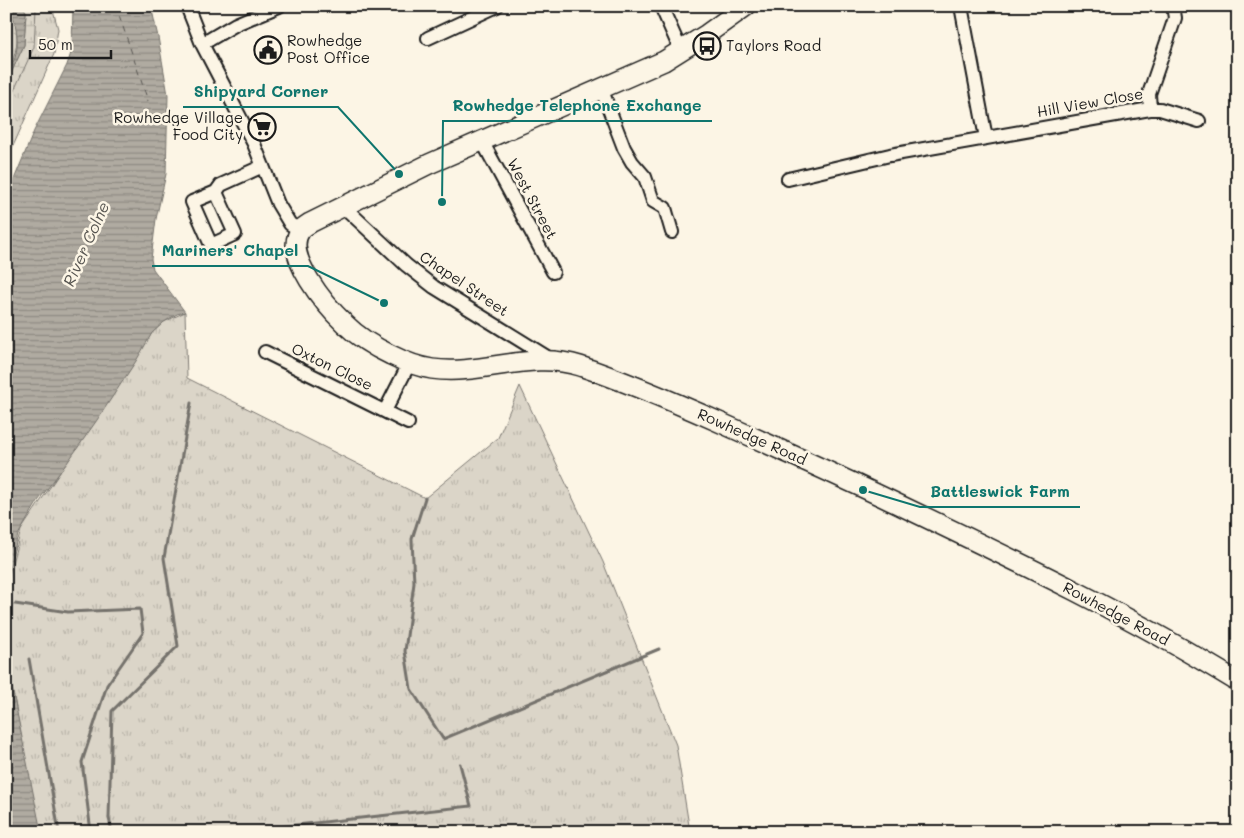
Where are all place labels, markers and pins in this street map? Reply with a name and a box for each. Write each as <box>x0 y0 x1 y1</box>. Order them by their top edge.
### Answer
place label: Rowhedge Post Office <box>287 30 370 67</box>
bus stop icon: Taylors Road <box>692 31 722 61</box>
public building icon: Rowhedge Post Office <box>253 35 283 65</box>
place label: Taylors Road <box>726 35 821 55</box>
callout: Shipyard Corner <box>183 76 338 107</box>
callout: Rowhedge Telephone Exchange <box>443 90 712 121</box>
place label: Rowhedge Village Food City <box>114 107 243 144</box>
supermarket icon: Rowhedge Village Food City <box>247 112 277 142</box>
callout: Mariners' Chapel <box>152 235 308 266</box>
callout: Battleswick Farm <box>920 476 1080 507</box>

